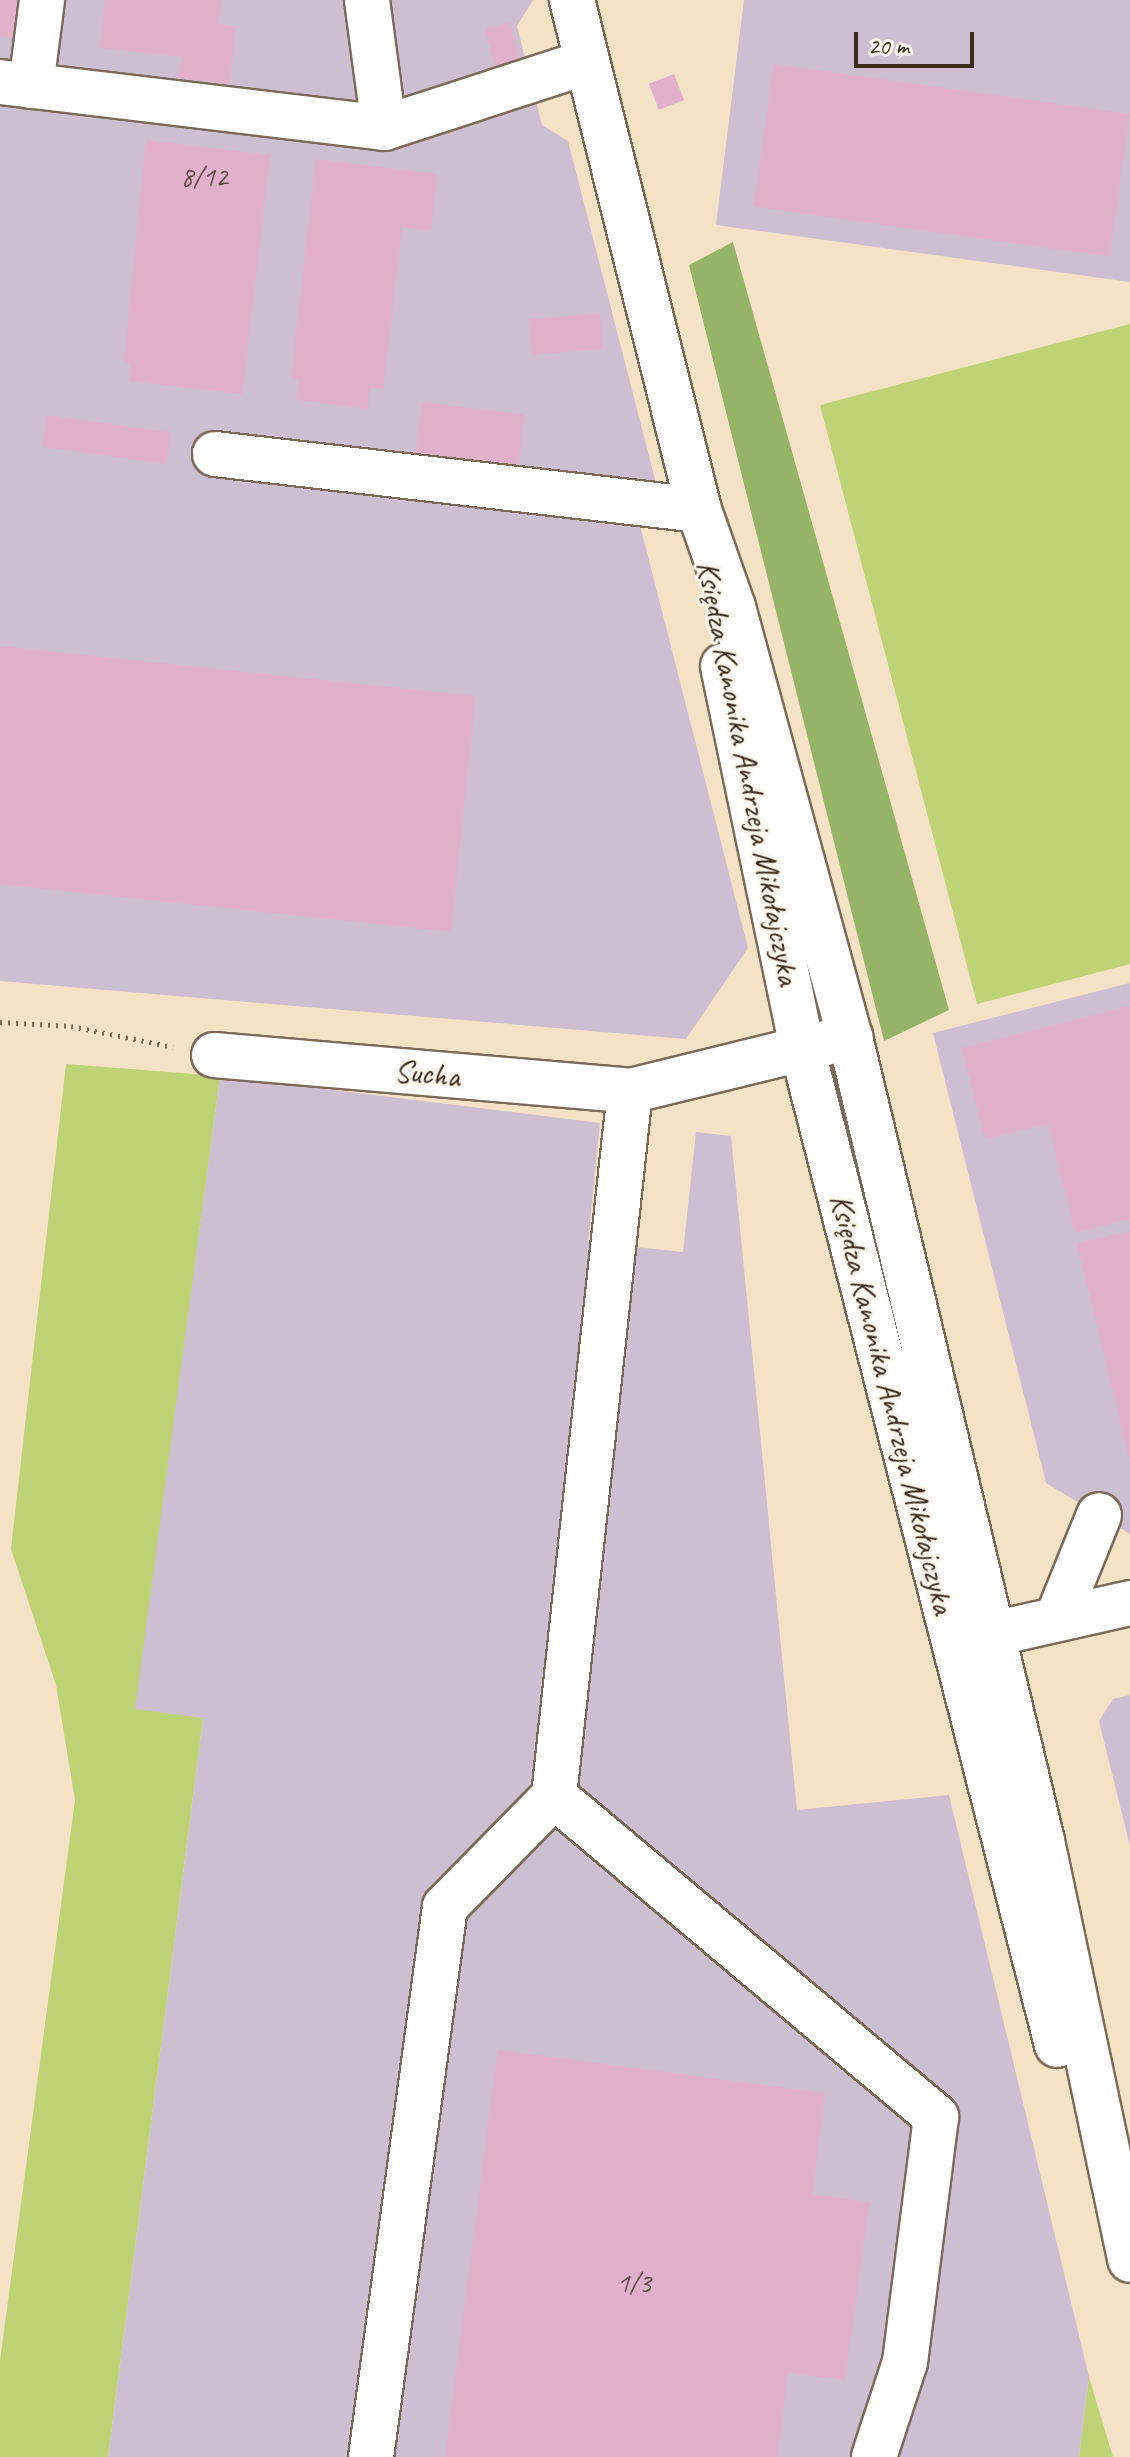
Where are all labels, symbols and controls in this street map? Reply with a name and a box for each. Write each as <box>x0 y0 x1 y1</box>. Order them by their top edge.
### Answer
scale bar <box>858 16 978 66</box>
text: 20 m <box>868 31 909 61</box>
house number: 8/12 <box>180 160 228 194</box>
street label: Księdza Kanonika Andrzeja Mikołajczyka <box>688 557 808 989</box>
street label: Sucha <box>393 1052 461 1096</box>
street label: Księdza Kanonika Andrzeja Mikołajczyka <box>821 1189 963 1619</box>
house number: 1/3 <box>617 2266 651 2300</box>

